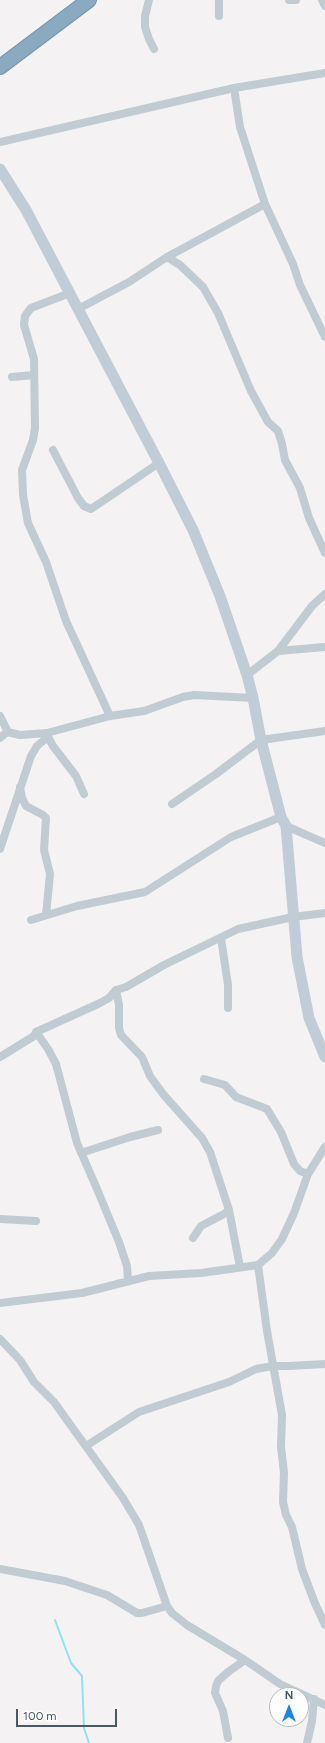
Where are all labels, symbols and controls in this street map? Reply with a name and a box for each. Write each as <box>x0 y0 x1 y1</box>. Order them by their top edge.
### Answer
north arrow <box>269 1687 309 1727</box>
text: N <box>285 1689 293 1702</box>
scale bar <box>18 1701 119 1727</box>
text: 100 m <box>23 1709 57 1723</box>

